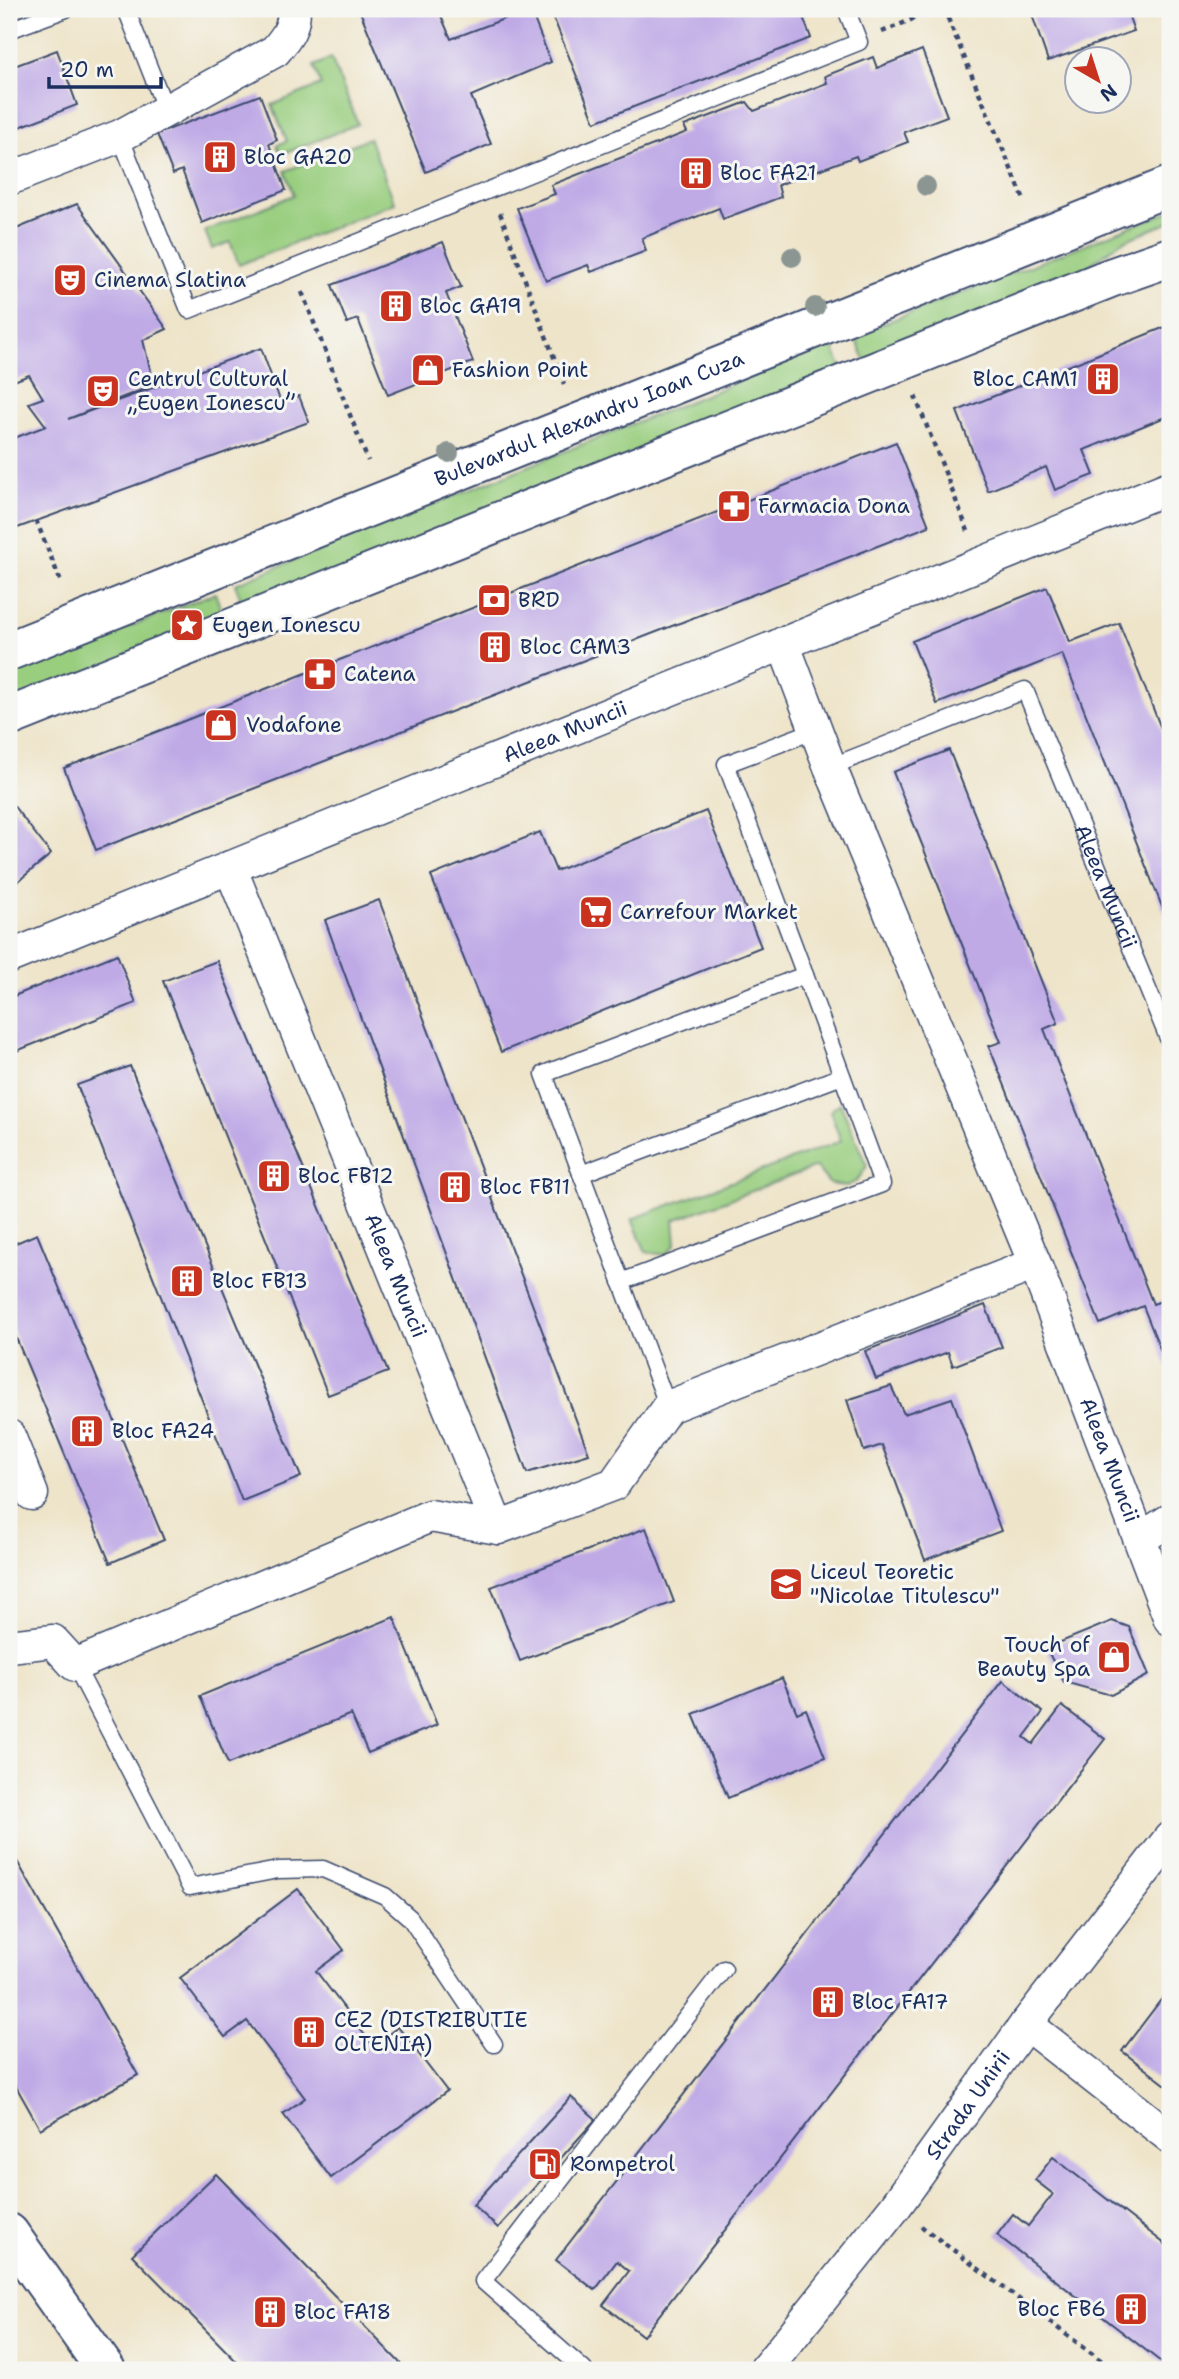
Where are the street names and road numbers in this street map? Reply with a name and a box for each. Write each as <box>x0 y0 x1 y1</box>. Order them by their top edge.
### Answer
street label: Bulevardul Alexandru Ioan Cuza <box>430 344 748 493</box>
street label: Aleea Muncii <box>499 694 631 770</box>
street label: Aleea Muncii <box>1068 820 1144 953</box>
street label: Aleea Muncii <box>358 1209 433 1342</box>
street label: Aleea Muncii <box>1073 1394 1146 1527</box>
street label: Strada Unirii <box>919 2044 1017 2165</box>

